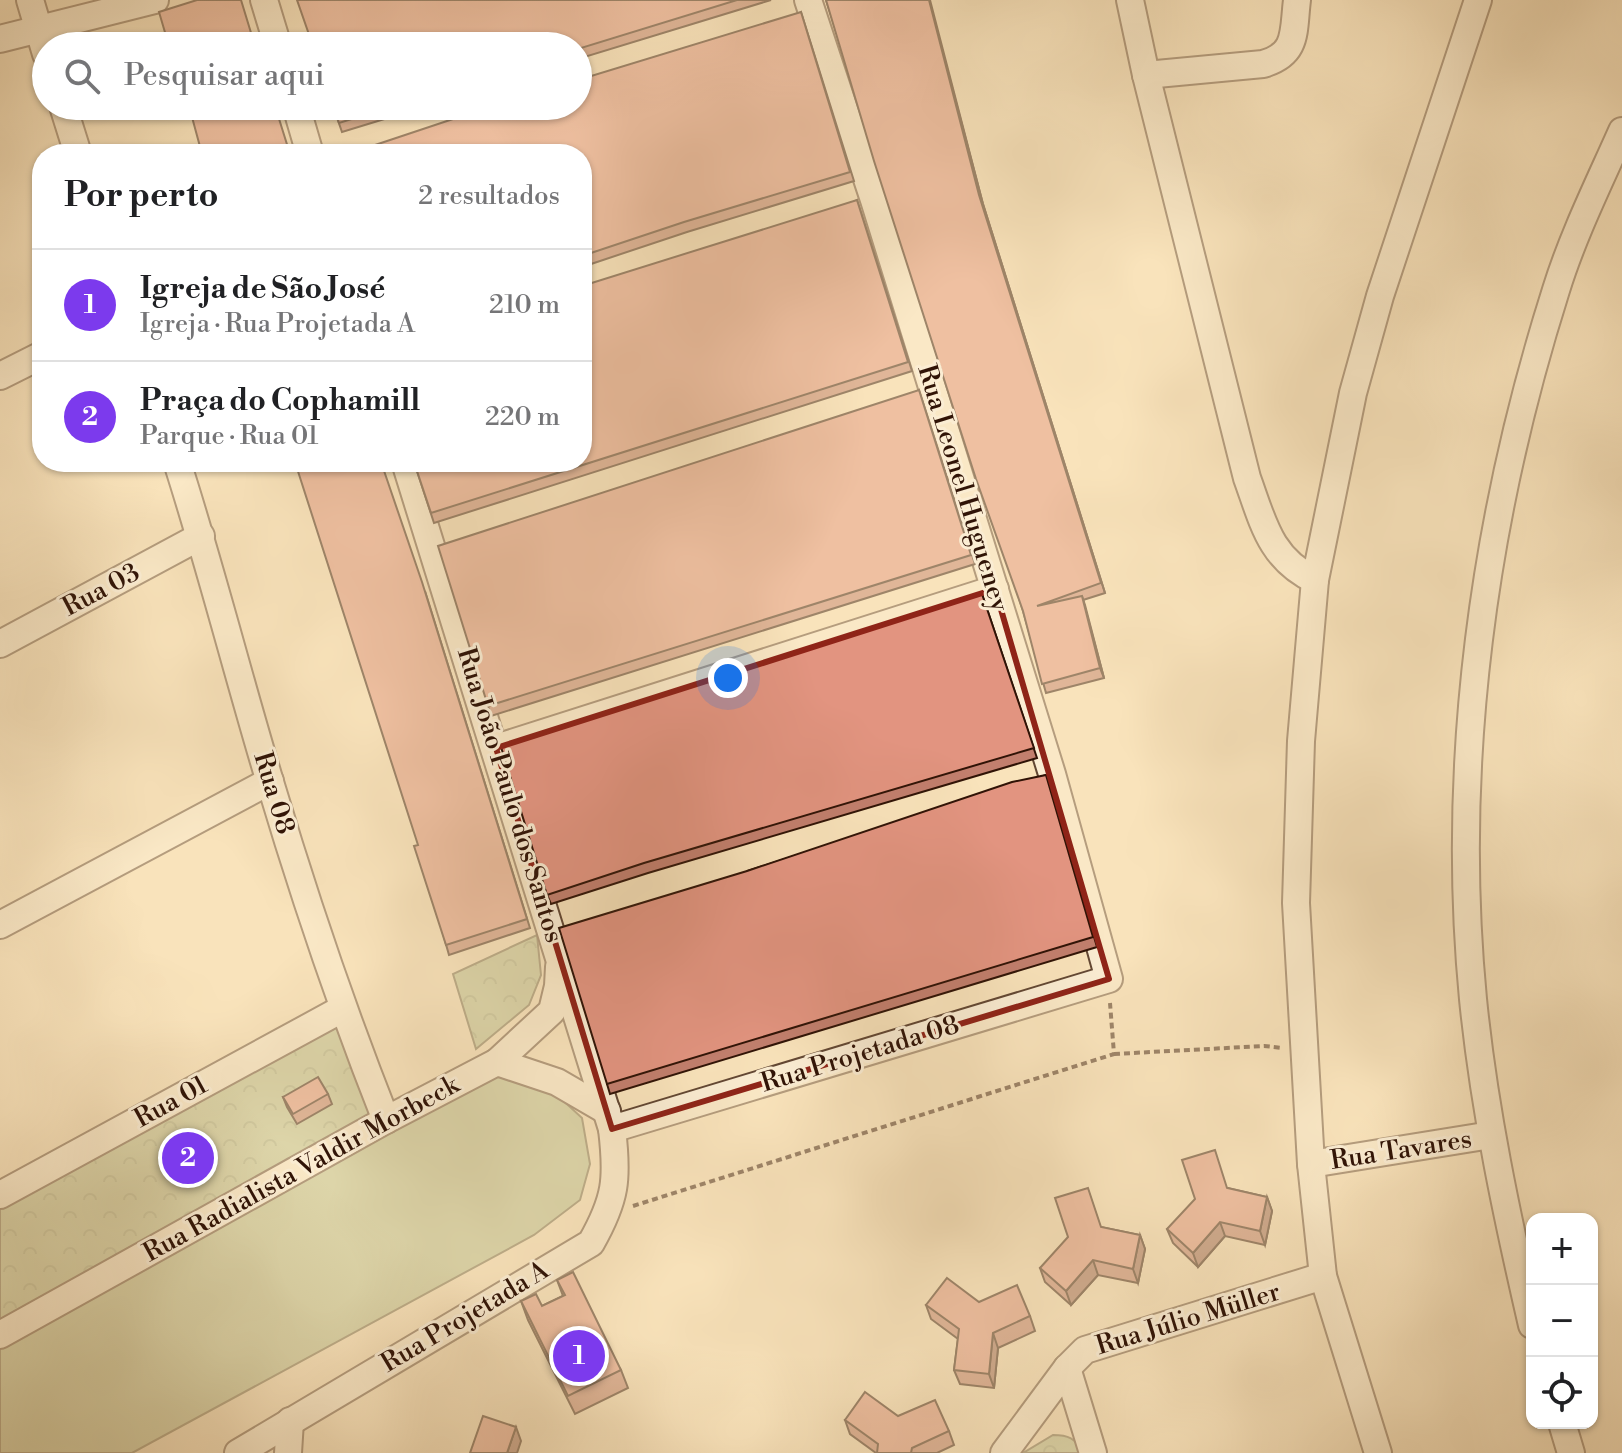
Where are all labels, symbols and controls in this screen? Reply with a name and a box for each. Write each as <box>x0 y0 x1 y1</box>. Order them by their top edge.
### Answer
search box <box>32 32 592 120</box>
icon: search <box>60 54 104 98</box>
text: Pesquisar aqui <box>124 57 325 95</box>
text: Por perto <box>64 175 219 217</box>
text: 2 resultados <box>418 180 560 212</box>
text: Igreja de São José <box>140 270 385 308</box>
text: 1 <box>84 289 96 321</box>
text: 210 m <box>489 289 560 321</box>
text: Igreja · Rua Projetada A <box>140 308 415 340</box>
street label: Rua Leonel Hugueney <box>910 361 1016 616</box>
text: Praça do Cophamill <box>140 382 420 420</box>
text: 2 <box>82 401 98 433</box>
text: 220 m <box>485 401 560 433</box>
text: Parque · Rua 01 <box>140 420 319 452</box>
street label: Rua 03 <box>57 556 145 624</box>
street label: Rua João Paulo dos Santos <box>450 644 570 946</box>
your location <box>708 658 748 698</box>
street label: Rua 08 <box>246 748 302 838</box>
street label: Rua Projetada 08 <box>757 1009 963 1099</box>
street label: Rua Radialista Valdir Morbeck <box>138 1068 466 1269</box>
street label: Rua 01 <box>129 1069 213 1135</box>
street label: Rua Tavares <box>1328 1123 1474 1177</box>
pin: 2 <box>162 1128 214 1188</box>
map controls <box>1526 1213 1598 1429</box>
button: + <box>1526 1213 1598 1285</box>
street label: Rua Projetada A <box>375 1254 556 1380</box>
street label: Rua Júlio Müller <box>1092 1276 1284 1362</box>
button: − <box>1526 1285 1598 1357</box>
pin: 1 <box>553 1326 605 1386</box>
button: locate <box>1526 1357 1598 1429</box>

